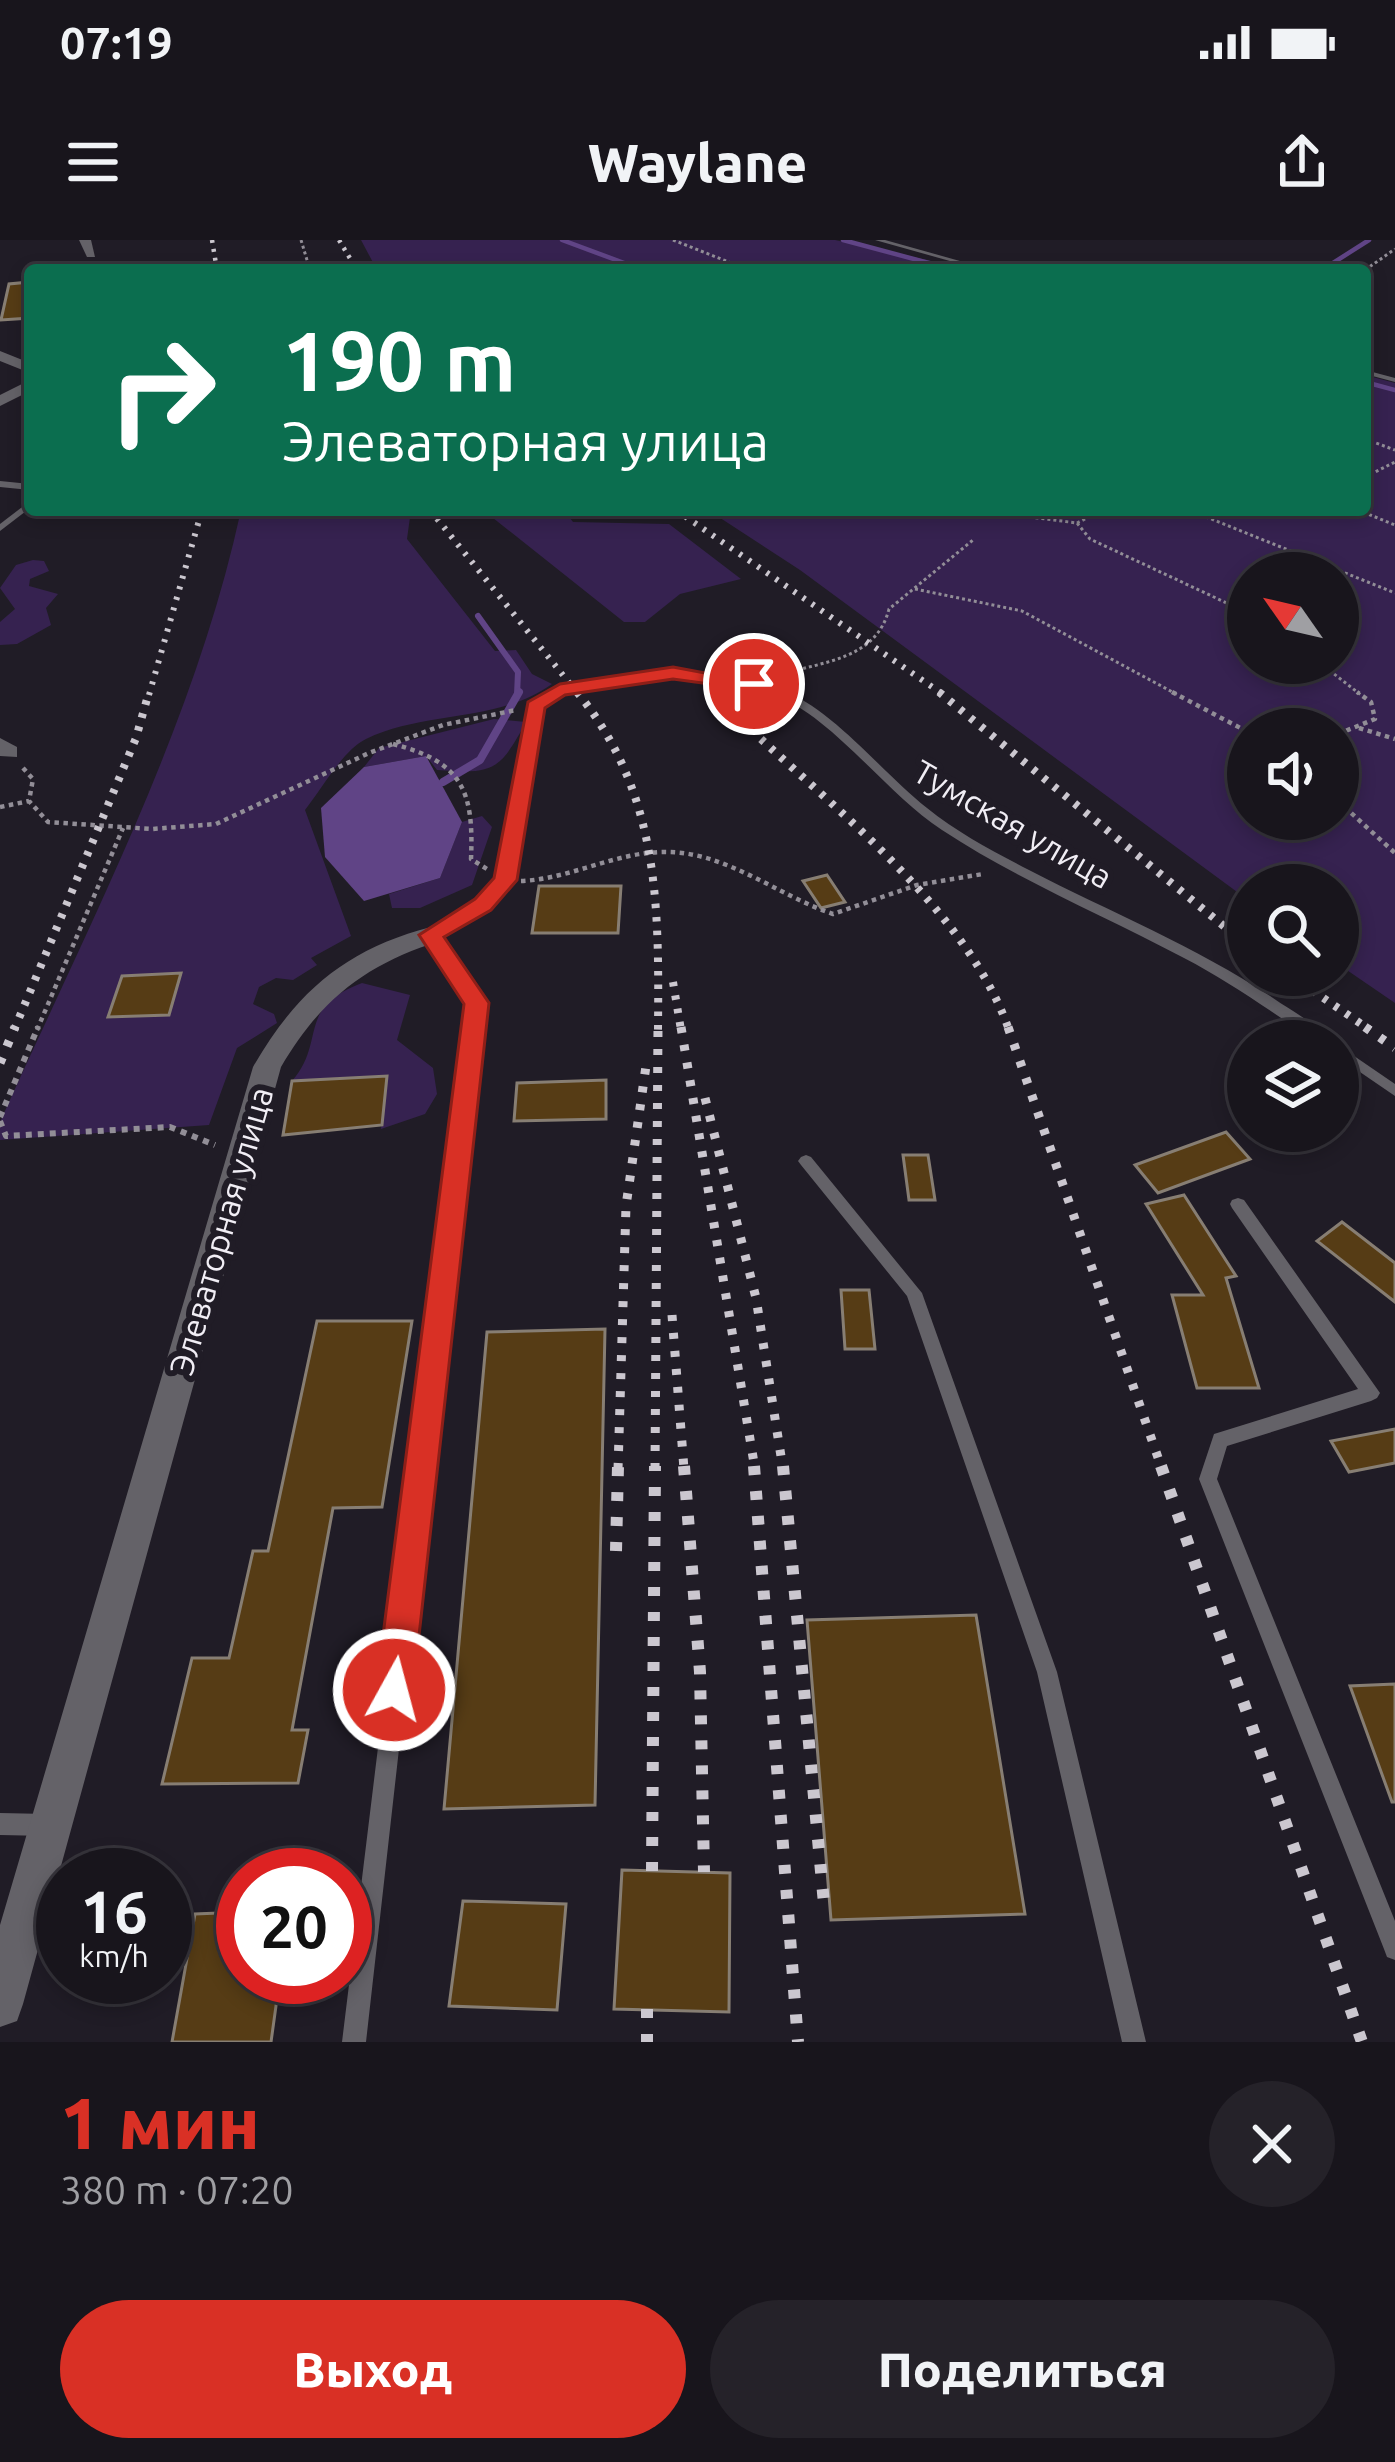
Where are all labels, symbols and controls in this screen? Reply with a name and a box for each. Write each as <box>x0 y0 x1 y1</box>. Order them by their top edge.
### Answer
text: 07:19 <box>60 17 173 68</box>
icon: menu <box>60 129 126 195</box>
icon: share <box>1269 129 1335 195</box>
text: Waylane <box>588 132 807 192</box>
icon: right <box>84 312 240 468</box>
text: 190 m <box>282 313 516 407</box>
text: Элеваторная улица <box>282 411 769 471</box>
north arrow <box>1227 552 1359 684</box>
map controls <box>1227 552 1359 1152</box>
pin <box>703 633 805 735</box>
icon: arrive <box>721 651 787 717</box>
button: sound <box>1227 708 1359 840</box>
street label: Тумская улица <box>908 752 1119 895</box>
button: search <box>1227 864 1359 996</box>
button: layers <box>1227 1020 1359 1152</box>
street label: Элеваторная улица <box>162 1083 279 1379</box>
position arrow <box>331 1627 457 1753</box>
speed limit sign: 20 <box>216 1848 372 2004</box>
text: 16 <box>80 1877 148 1944</box>
text: km/h <box>79 1939 149 1973</box>
button: close <box>1209 2081 1335 2207</box>
text: 1 мин <box>60 2082 260 2163</box>
text: 380 m · 07:20 <box>60 2168 294 2211</box>
button: Выход <box>60 2300 686 2438</box>
button: Поделиться <box>710 2300 1335 2438</box>

